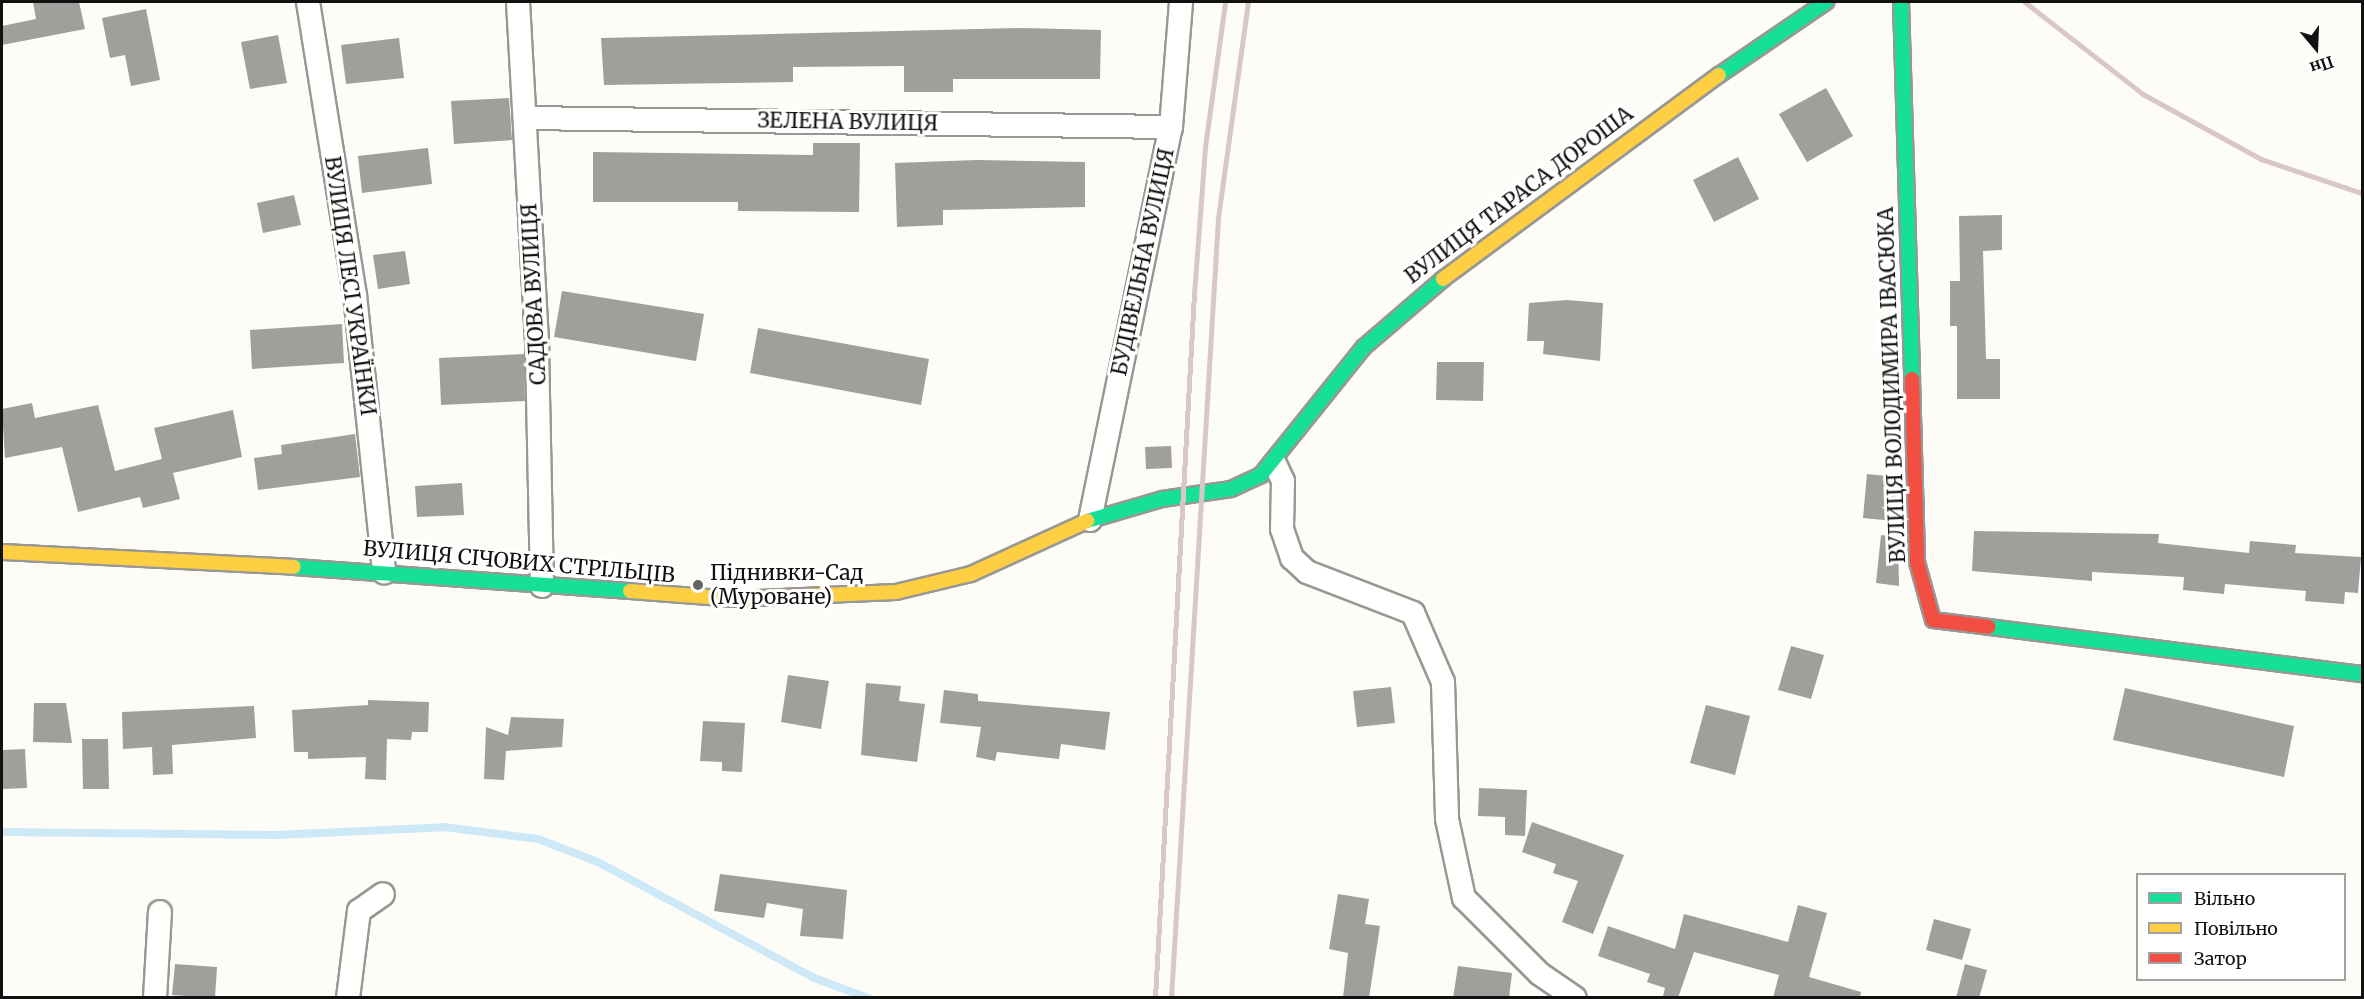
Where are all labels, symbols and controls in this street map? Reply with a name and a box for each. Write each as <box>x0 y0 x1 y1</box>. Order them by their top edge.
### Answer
north arrow <box>2286 18 2346 78</box>
text: Пн <box>2307 52 2336 78</box>
street label: ВУЛИЦЯ ТАРАСА ДОРОША <box>1400 101 1638 289</box>
street label: ЗЕЛЕНА ВУЛИЦЯ <box>757 108 939 136</box>
street label: БУДІВЕЛЬНА ВУЛИЦЯ <box>1107 146 1179 378</box>
street label: ВУЛИЦЯ ЛЕСІ УКРАЇНКИ <box>319 155 381 417</box>
street label: САДОВА ВУЛИЦЯ <box>517 202 551 386</box>
street label: ВУЛИЦЯ ВОЛОДИМИРА ІВАСЮКА <box>1873 206 1911 564</box>
street label: ВУЛИЦЯ СІЧОВИХ СТРІЛЬЦІВ <box>362 536 676 588</box>
place label: Піднивки-Сад (Муроване) <box>710 560 864 610</box>
marker: Піднивки-Сад (Муроване) <box>691 578 705 592</box>
legend <box>2136 873 2346 981</box>
text: Вільно <box>2194 887 2255 910</box>
text: Повільно <box>2194 917 2278 940</box>
text: Затор <box>2194 947 2247 970</box>

